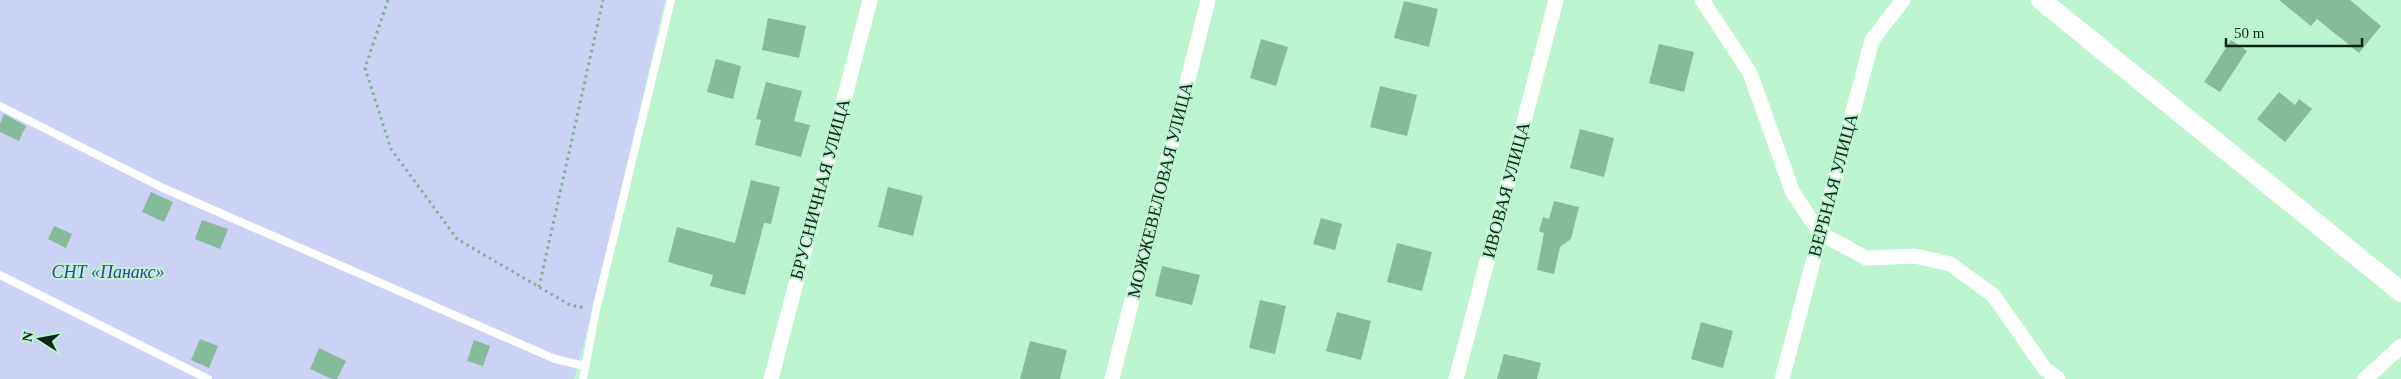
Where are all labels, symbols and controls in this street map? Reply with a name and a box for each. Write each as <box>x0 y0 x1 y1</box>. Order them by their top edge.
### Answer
scale bar <box>2226 15 2362 47</box>
text: 50 m <box>2234 25 2265 41</box>
street label: МОЖЖЕВЕЛОВАЯ УЛИЦА <box>1123 80 1197 300</box>
street label: БРУСНИЧНАЯ УЛИЦА <box>786 96 854 282</box>
street label: ВЕРБНАЯ УЛИЦА <box>1804 111 1862 259</box>
street label: ИВОВАЯ УЛИЦА <box>1478 120 1534 260</box>
park label: СНТ «Панакс» <box>51 262 165 282</box>
north arrow <box>15 314 65 364</box>
text: N <box>19 330 36 343</box>

